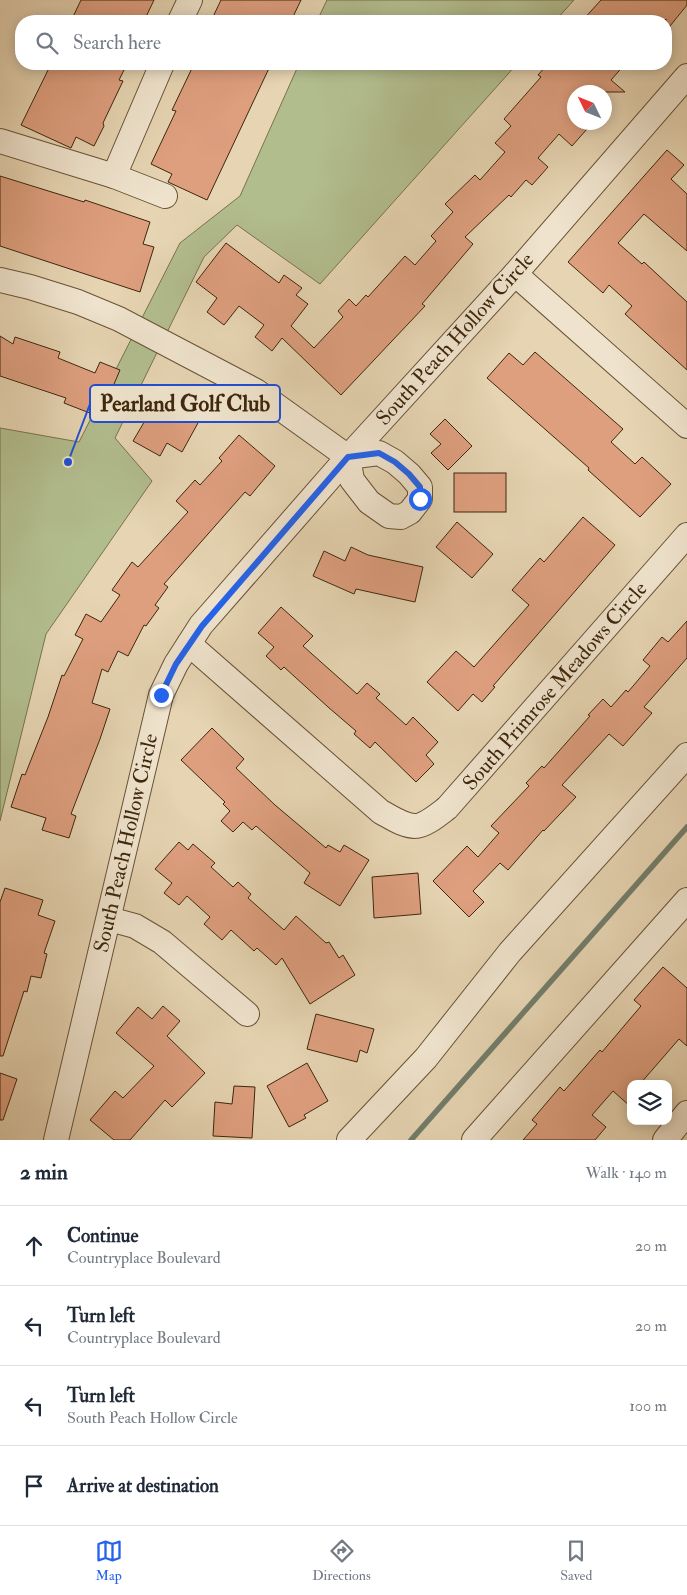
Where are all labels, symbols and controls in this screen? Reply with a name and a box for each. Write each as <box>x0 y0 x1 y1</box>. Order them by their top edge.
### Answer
search box <box>15 15 672 70</box>
icon: search <box>33 29 61 57</box>
text: Search here <box>73 31 161 55</box>
north arrow <box>567 85 612 130</box>
street label: South Peach Hollow Circle <box>370 247 540 431</box>
callout: Pearland Golf Club <box>90 385 280 422</box>
text: Pearland Golf Club <box>100 390 270 418</box>
route start <box>409 488 432 511</box>
street label: South Primrose Meadows Circle <box>457 576 653 796</box>
route end <box>150 684 173 707</box>
street label: South Peach Hollow Circle <box>88 731 164 955</box>
map controls <box>627 1080 672 1125</box>
button: layers <box>627 1080 672 1125</box>
text: 2 min <box>20 1159 68 1186</box>
text: Walk · 140 m <box>586 1163 667 1183</box>
text: Continue <box>67 1224 138 1248</box>
icon: ahead <box>20 1232 48 1260</box>
text: 20 m <box>635 1236 667 1256</box>
text: Countryplace Boulevard <box>67 1248 221 1268</box>
text: Turn left <box>67 1304 135 1328</box>
icon: left <box>20 1312 48 1340</box>
text: 20 m <box>635 1316 667 1336</box>
text: Countryplace Boulevard <box>67 1328 221 1348</box>
text: Turn left <box>67 1384 135 1408</box>
icon: left <box>20 1392 48 1420</box>
text: 100 m <box>629 1396 667 1416</box>
text: South Peach Hollow Circle <box>67 1408 238 1428</box>
icon: arrive <box>20 1472 48 1500</box>
text: Arrive at destination <box>67 1474 219 1498</box>
tab: Map <box>95 1537 123 1584</box>
tab: Directions <box>312 1537 371 1584</box>
tab: Saved <box>560 1537 592 1584</box>

